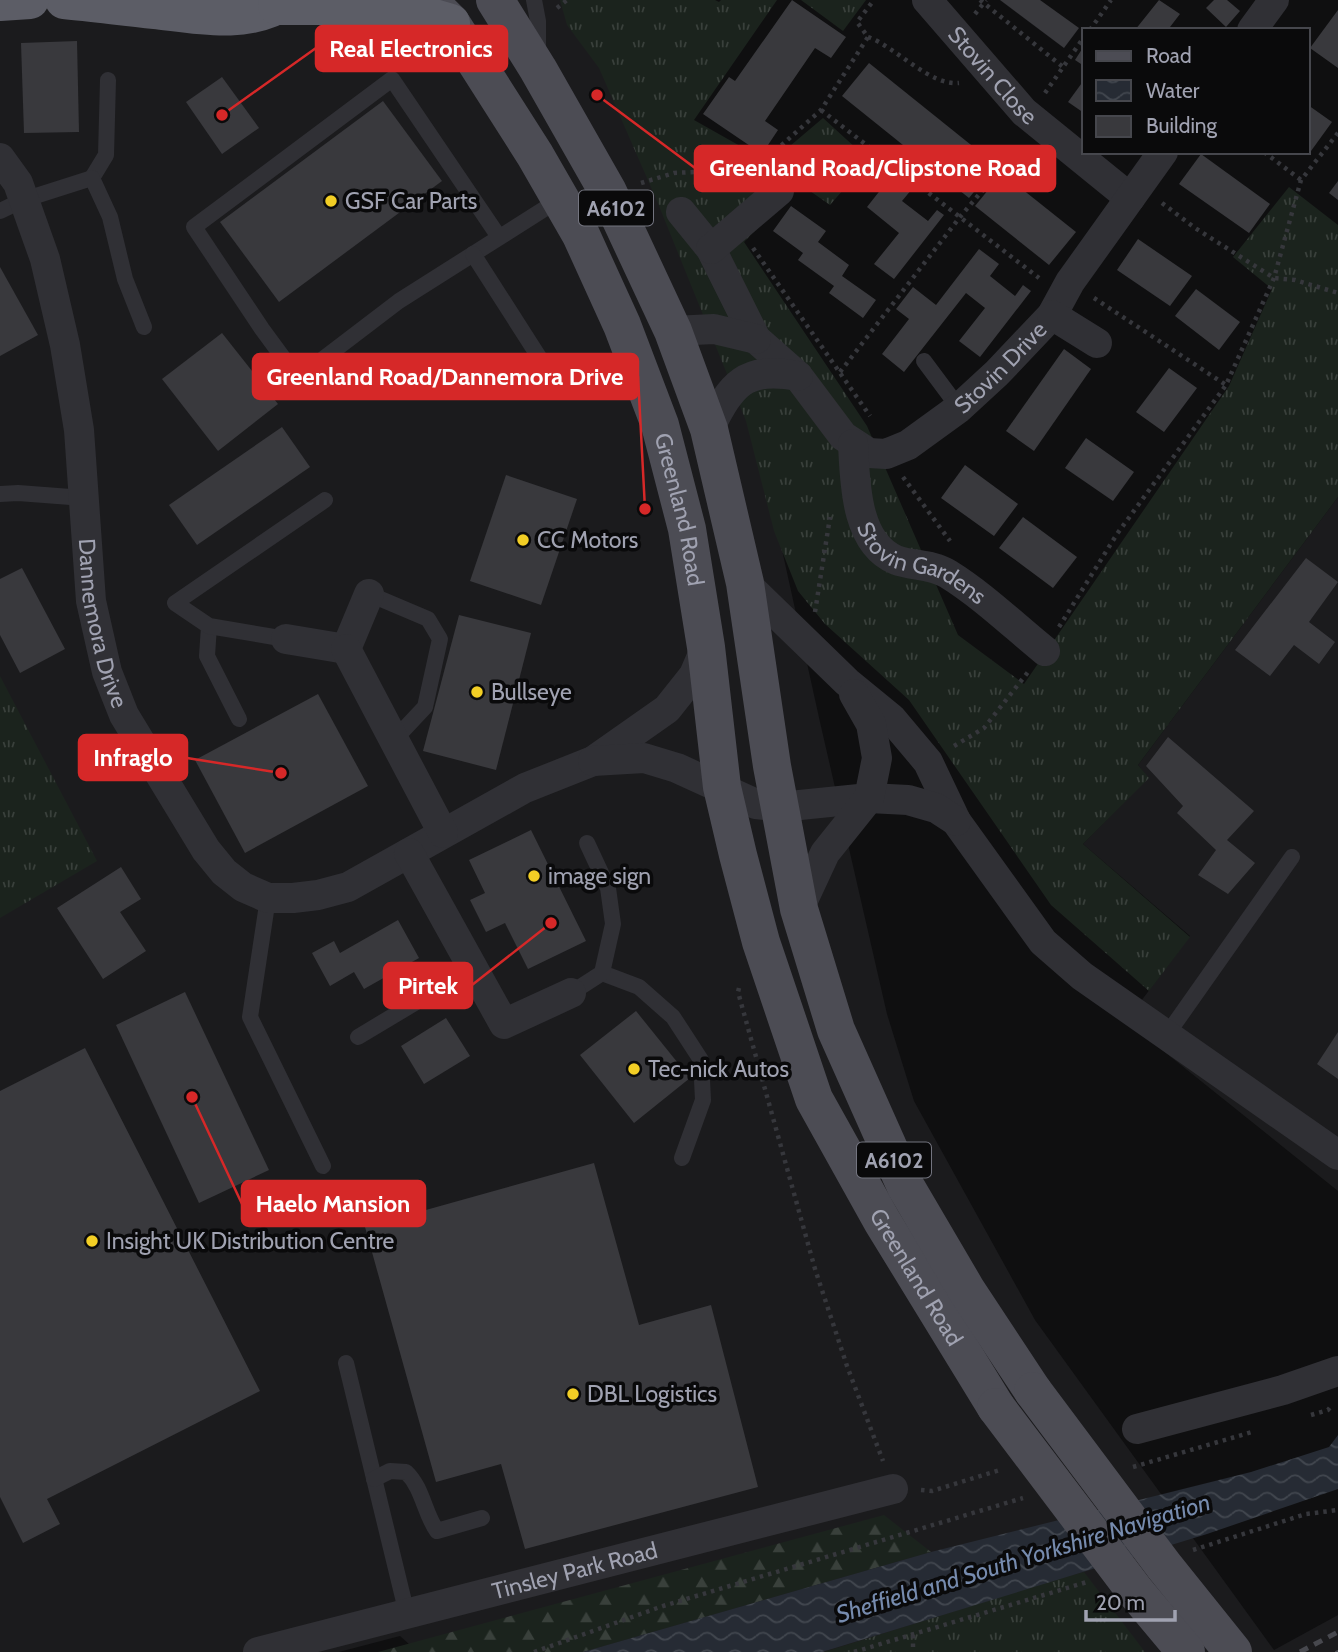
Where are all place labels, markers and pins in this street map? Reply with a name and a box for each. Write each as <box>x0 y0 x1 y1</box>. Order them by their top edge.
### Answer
callout: Real Electronics <box>316 26 507 71</box>
callout: Greenland Road/Clipstone Road <box>695 146 1055 191</box>
place label: GSF Car Parts <box>345 187 477 215</box>
marker: GSF Car Parts <box>323 193 339 209</box>
callout: Greenland Road/Dannemora Drive <box>253 354 638 399</box>
place label: CC Motors <box>537 526 638 554</box>
marker: CC Motors <box>515 532 531 548</box>
place label: Bullseye <box>491 678 572 706</box>
marker: Bullseye <box>469 684 485 700</box>
callout: Infraglo <box>79 735 187 780</box>
place label: image sign <box>548 862 651 890</box>
marker: image sign <box>526 868 542 884</box>
callout: Pirtek <box>384 963 472 1008</box>
place label: Tec-nick Autos <box>648 1055 789 1083</box>
marker: Tec-nick Autos <box>626 1061 642 1077</box>
callout: Haelo Mansion <box>242 1181 425 1226</box>
place label: Insight UK Distribution Centre <box>106 1227 394 1255</box>
marker: Insight UK Distribution Centre <box>84 1233 100 1249</box>
place label: DBL Logistics <box>587 1380 717 1408</box>
marker: DBL Logistics <box>565 1386 581 1402</box>

